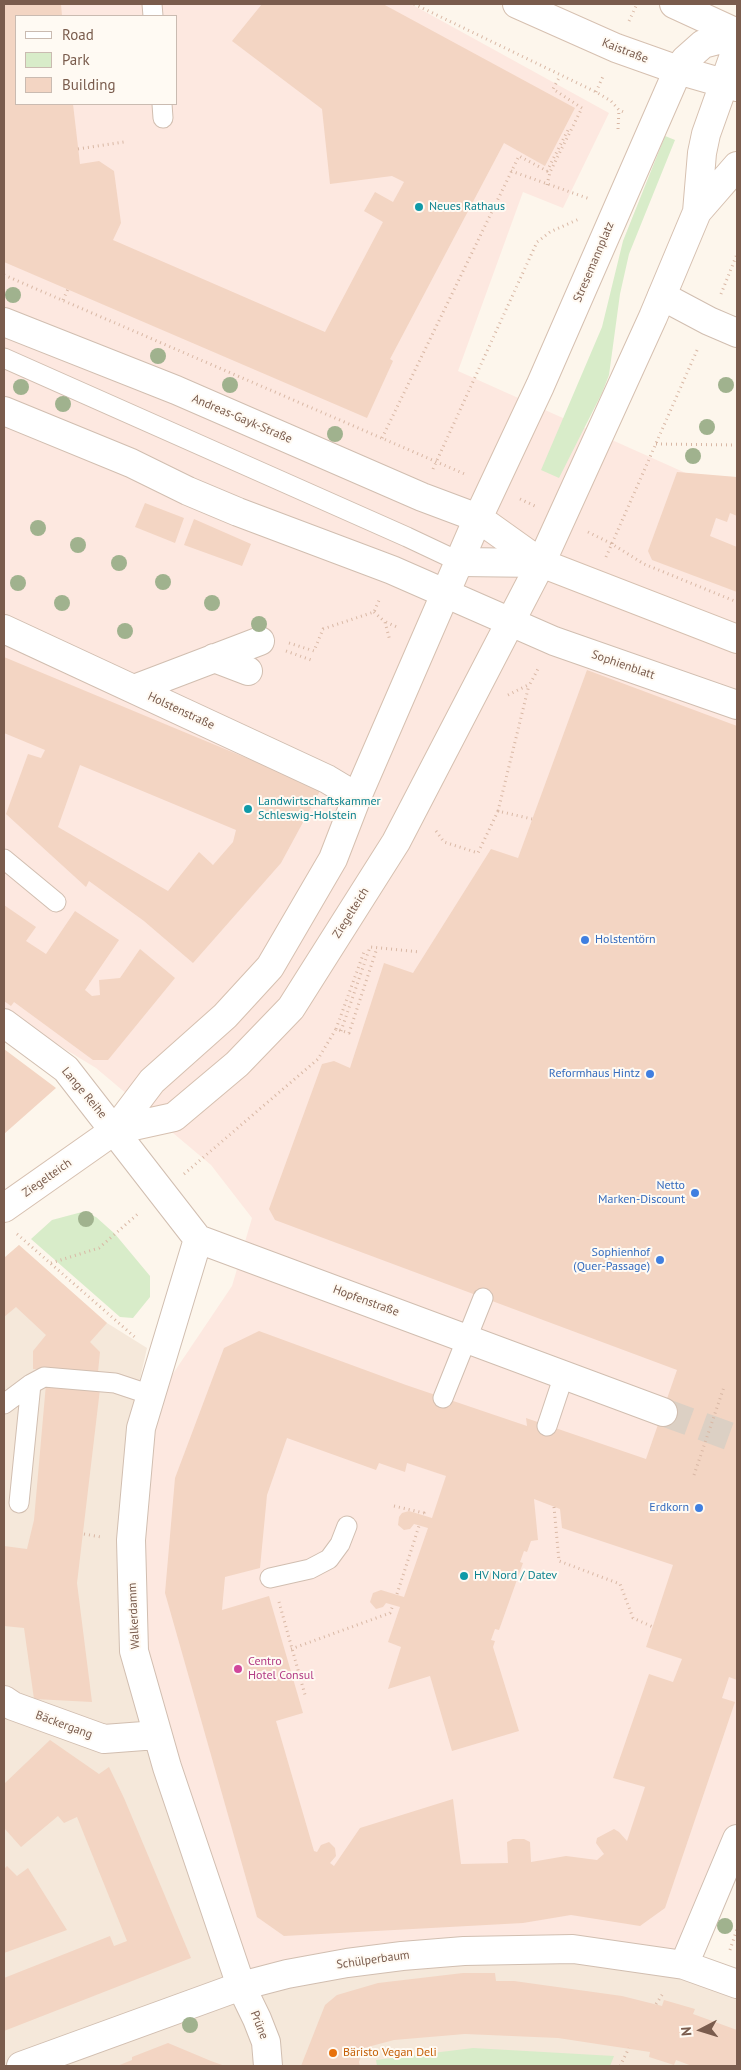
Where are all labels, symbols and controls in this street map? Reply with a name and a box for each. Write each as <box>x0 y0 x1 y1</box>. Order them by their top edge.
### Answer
legend <box>15 15 178 105</box>
text: Road <box>62 25 94 44</box>
street label: Kaistraße <box>600 36 650 66</box>
text: Park <box>62 50 90 69</box>
text: Building <box>62 75 116 94</box>
place label: Neues Rathaus <box>429 200 505 214</box>
marker: Neues Rathaus <box>413 201 425 213</box>
street label: Stresemannplatz <box>571 220 617 304</box>
street label: Andreas-Gayk-Straße <box>190 391 294 447</box>
street label: Sophienblatt <box>590 647 656 683</box>
street label: Holstenstraße <box>145 689 217 733</box>
place label: Landwirtschaftskammer Schleswig-Holstein <box>258 795 381 823</box>
marker: Landwirtschaftskammer Schleswig-Holstein <box>242 803 254 815</box>
street label: Ziegelteich <box>330 885 372 941</box>
place label: Holstentörn <box>595 933 656 947</box>
marker: Holstentörn <box>579 934 591 946</box>
street label: Lange Reihe <box>58 1064 110 1122</box>
place label: Reformhaus Hintz <box>549 1067 640 1081</box>
marker: Reformhaus Hintz <box>644 1068 656 1080</box>
street label: Ziegelteich <box>20 1156 74 1200</box>
place label: Netto Marken-Discount <box>598 1179 685 1207</box>
marker: Netto Marken-Discount <box>689 1187 701 1199</box>
place label: Sophienhof (Quer-Passage) <box>573 1246 650 1274</box>
marker: Sophienhof (Quer-Passage) <box>654 1254 666 1266</box>
street label: Hopfenstraße <box>331 1282 401 1320</box>
place label: Erdkorn <box>649 1501 689 1515</box>
marker: Erdkorn <box>693 1502 705 1514</box>
place label: HV Nord / Datev <box>474 1569 557 1583</box>
marker: HV Nord / Datev <box>458 1570 470 1582</box>
street label: Walkerdamm <box>125 1582 143 1650</box>
place label: Centro Hotel Consul <box>248 1655 314 1683</box>
marker: Centro Hotel Consul <box>232 1663 244 1675</box>
street label: Bäckergang <box>34 1708 94 1742</box>
street label: Schülperbaum <box>336 1948 410 1972</box>
north arrow <box>676 2005 726 2055</box>
street label: Prüne <box>247 2009 271 2041</box>
text: N <box>677 2026 695 2037</box>
place label: Bäristo Vegan Deli <box>343 2046 437 2060</box>
marker: Bäristo Vegan Deli <box>327 2047 339 2059</box>

